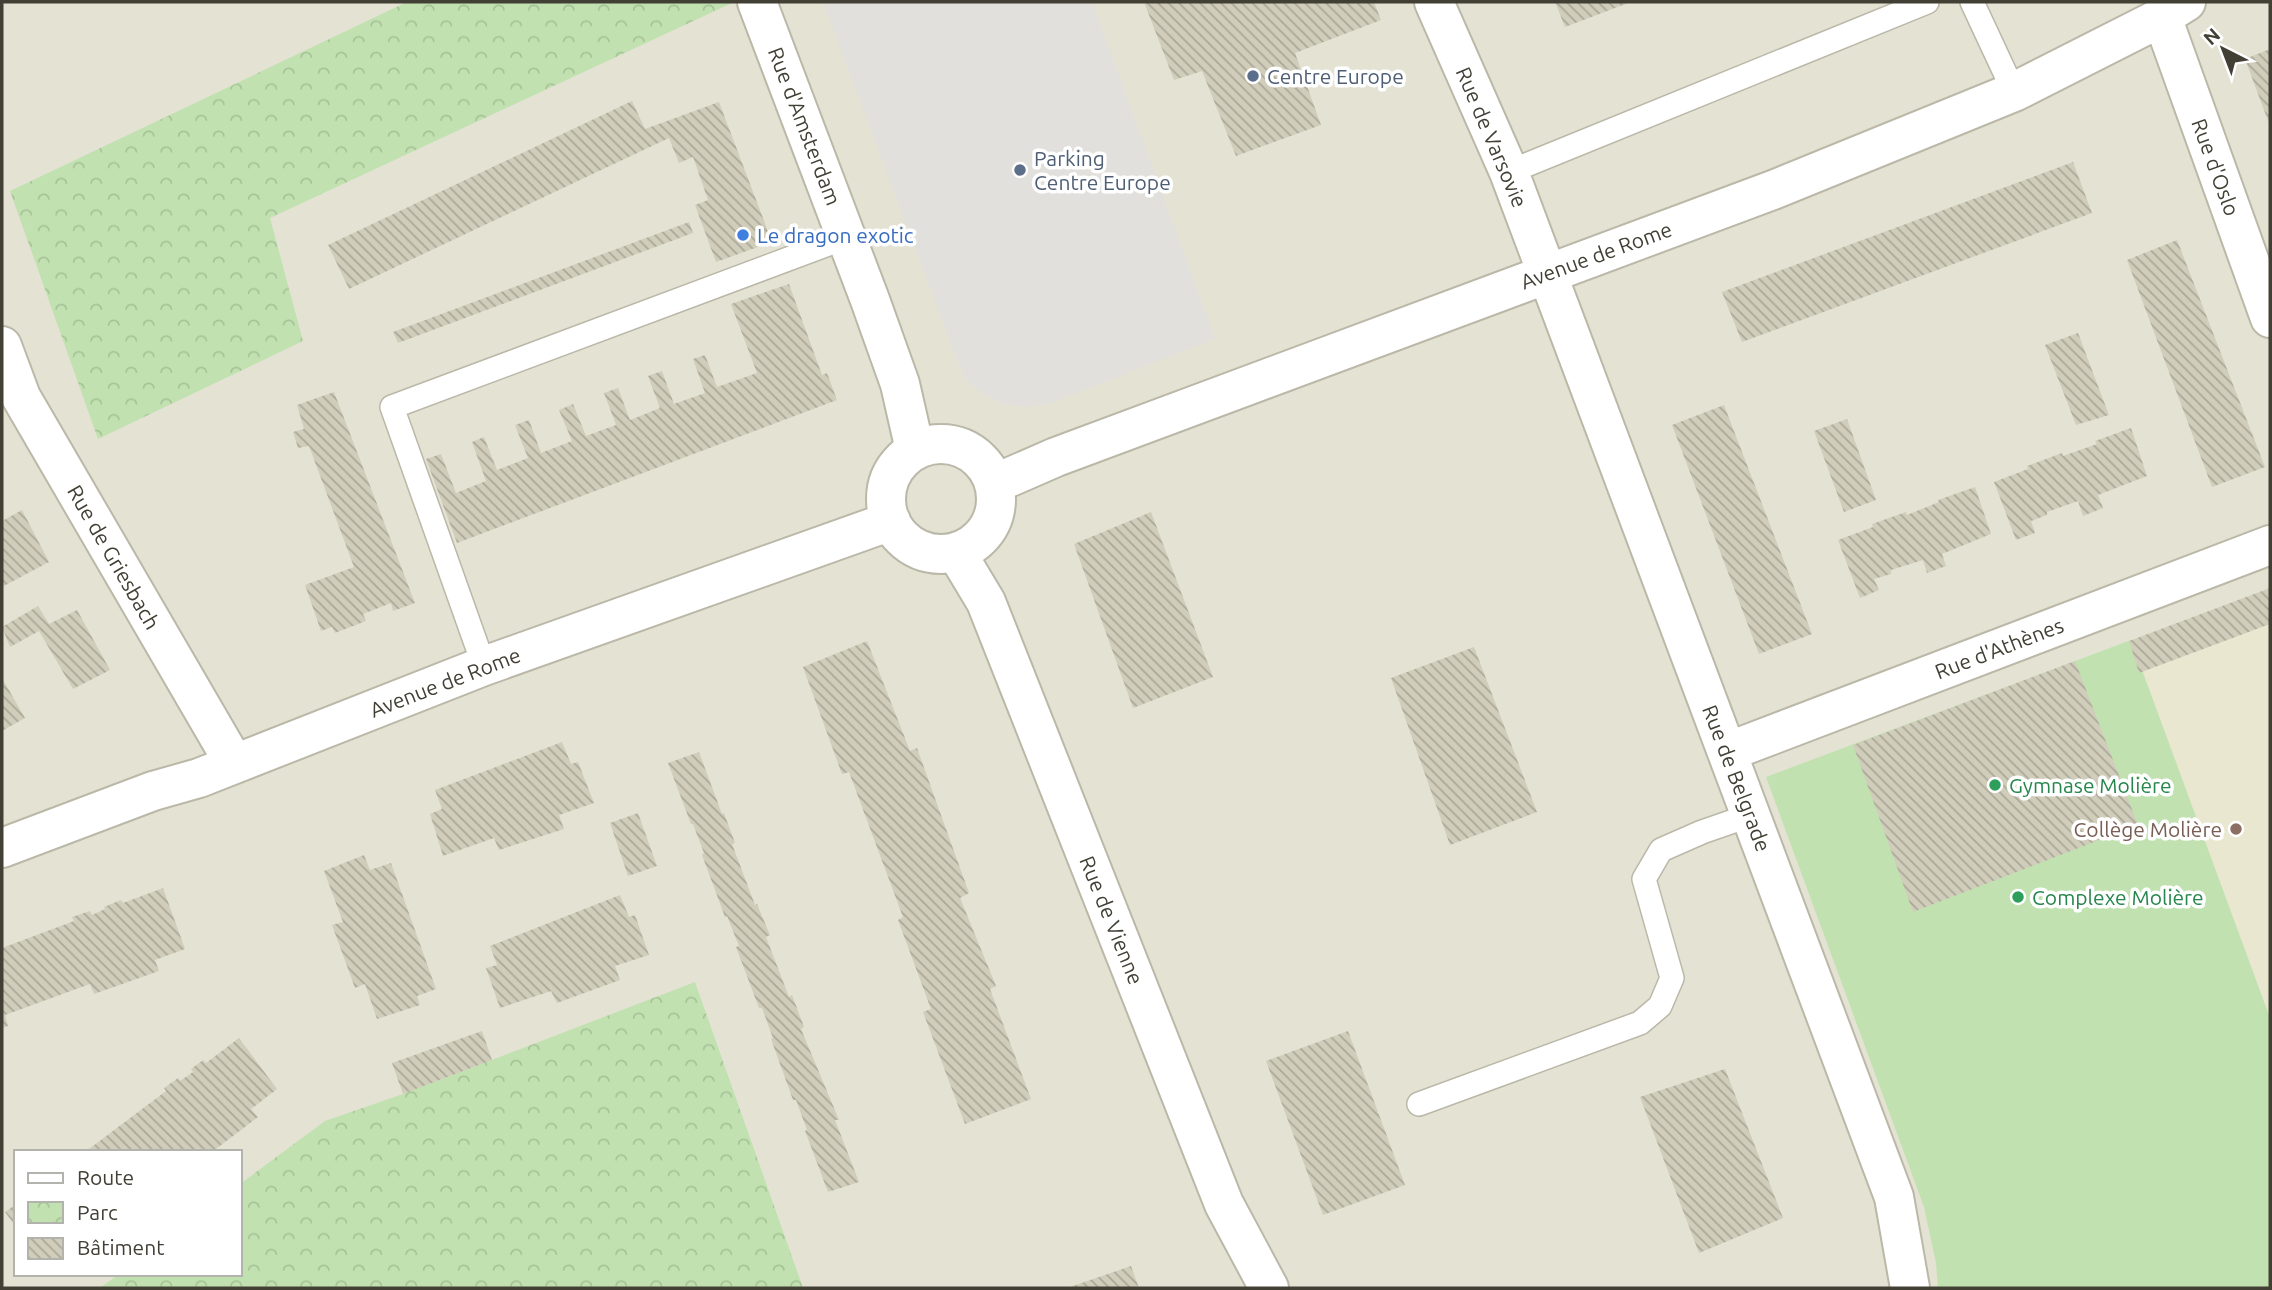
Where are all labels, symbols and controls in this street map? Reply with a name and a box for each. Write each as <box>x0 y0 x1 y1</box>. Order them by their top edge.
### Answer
north arrow <box>2188 14 2258 84</box>
text: N <box>2199 23 2224 49</box>
street label: Rue d'Amsterdam <box>764 44 846 208</box>
street label: Rue de Varsovie <box>1452 63 1532 211</box>
place label: Centre Europe <box>1267 64 1404 88</box>
marker: Centre Europe <box>1245 68 1261 84</box>
street label: Rue d'Oslo <box>2187 115 2245 219</box>
place label: Parking Centre Europe <box>1034 146 1171 194</box>
marker: Parking Centre Europe <box>1012 162 1028 178</box>
street label: Avenue de Rome <box>1517 216 1675 294</box>
place label: Le dragon exotic <box>757 223 914 247</box>
marker: Le dragon exotic <box>735 227 751 243</box>
street label: Rue de Griesbach <box>63 481 165 633</box>
street label: Rue d'Athènes <box>1931 612 2067 684</box>
street label: Avenue de Rome <box>366 642 524 722</box>
street label: Rue de Belgrade <box>1698 701 1776 855</box>
place label: Gymnase Molière <box>2009 773 2172 797</box>
marker: Gymnase Molière <box>1987 777 2003 793</box>
place label: Collège Molière <box>2074 817 2222 841</box>
marker: Collège Molière <box>2228 821 2244 837</box>
street label: Rue de Vienne <box>1075 852 1149 988</box>
place label: Complexe Molière <box>2032 885 2204 909</box>
marker: Complexe Molière <box>2010 889 2026 905</box>
legend <box>14 1150 242 1276</box>
text: Route <box>77 1165 134 1189</box>
text: Parc <box>77 1200 118 1224</box>
text: Bâtiment <box>77 1235 164 1259</box>

